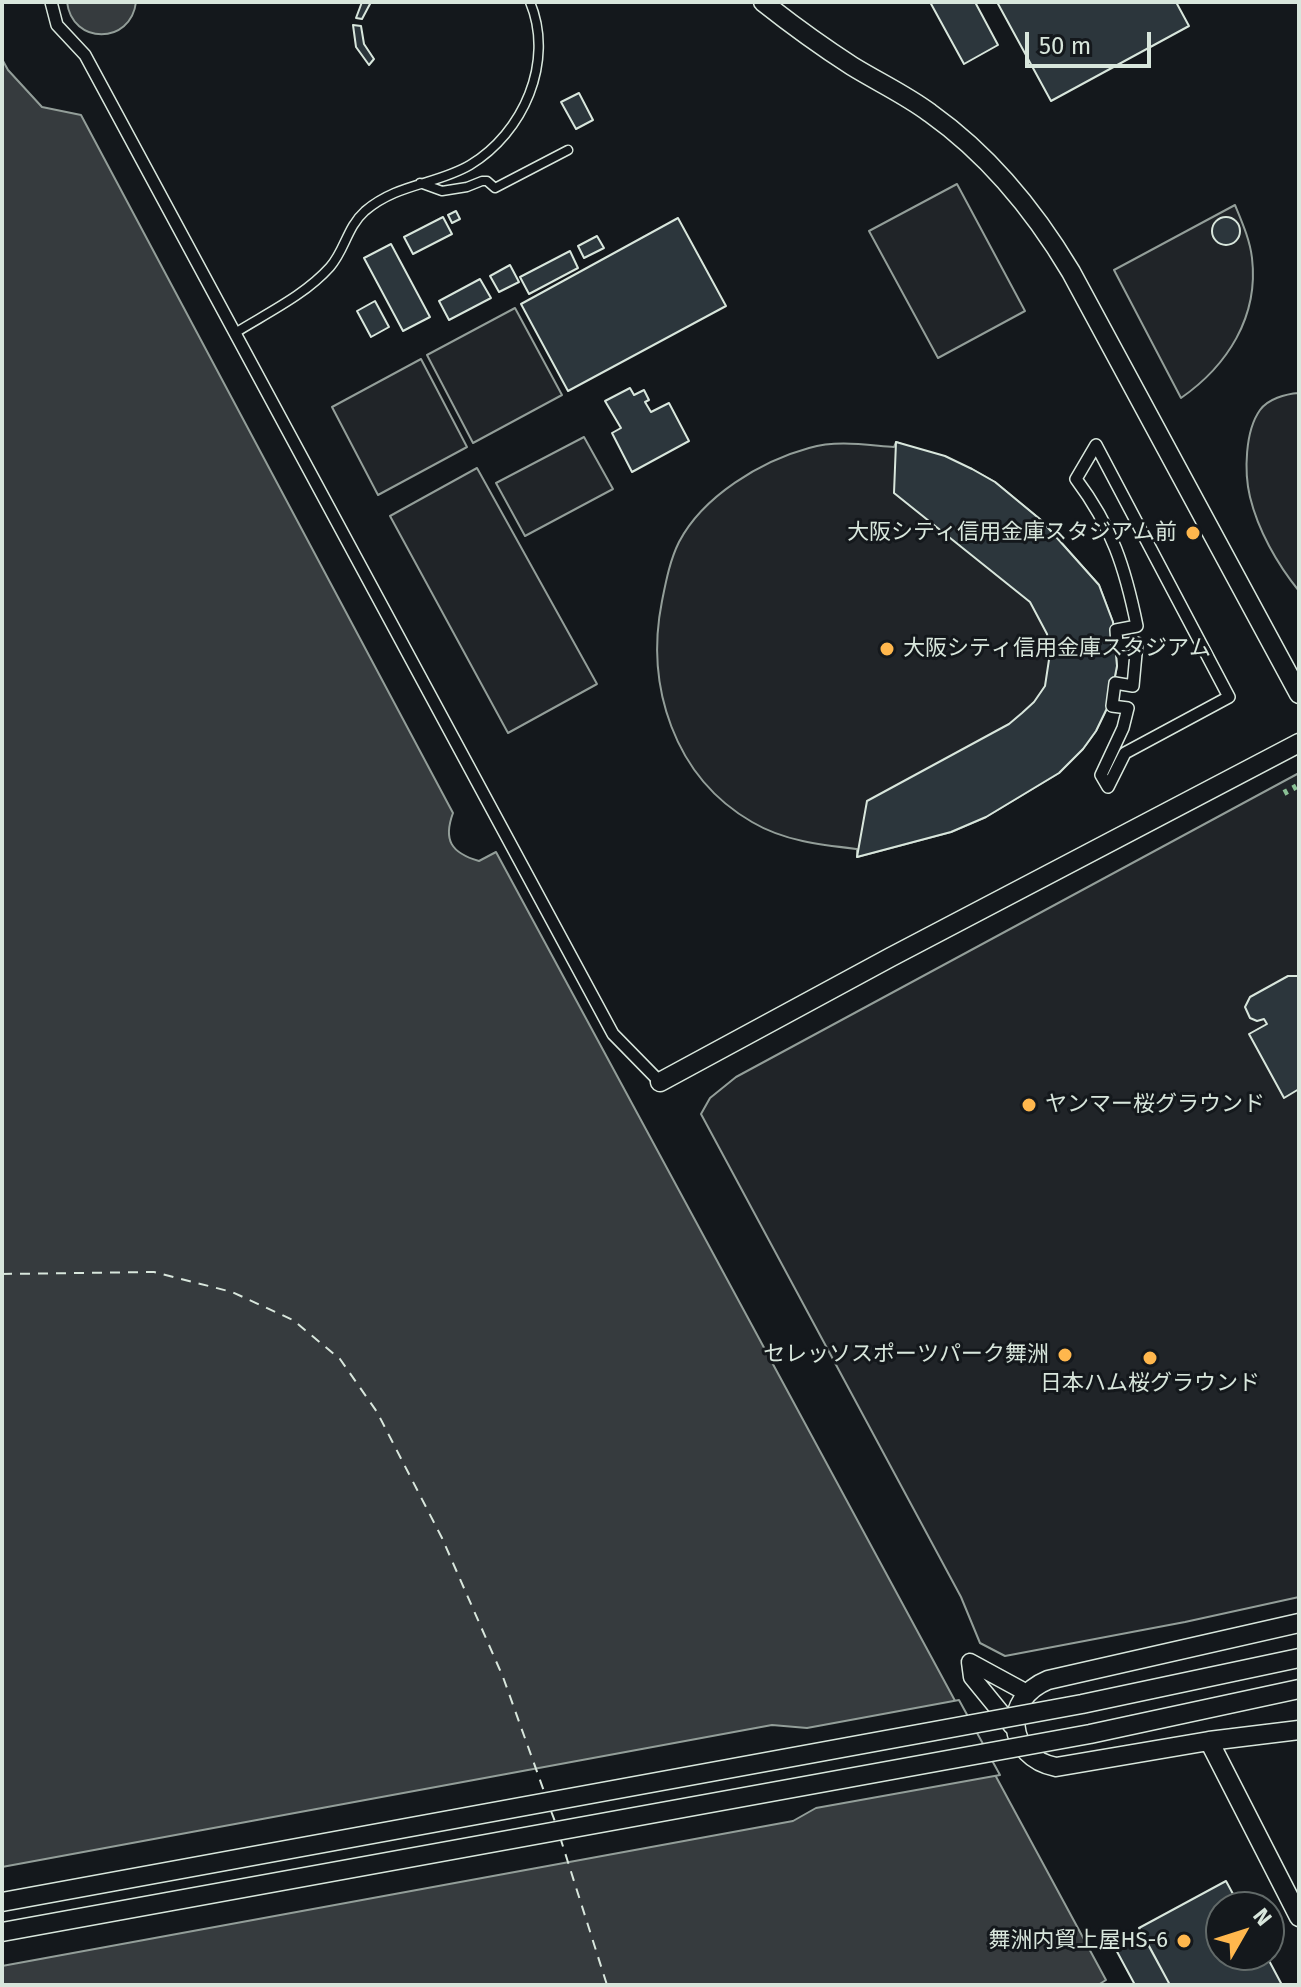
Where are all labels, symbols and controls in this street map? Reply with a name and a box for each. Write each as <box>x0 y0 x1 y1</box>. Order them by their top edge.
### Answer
scale bar <box>1029 16 1155 66</box>
text: 50 m <box>1039 32 1091 60</box>
place label: 大阪シティ信用金庫スタジアム前 <box>847 520 1177 546</box>
marker: 大阪シティ信用金庫スタジアム前 <box>1184 524 1202 542</box>
place label: 大阪シティ信用金庫スタジアム <box>903 636 1211 662</box>
marker: 大阪シティ信用金庫スタジアム <box>878 640 896 658</box>
place label: ヤンマー桜グラウンド <box>1045 1092 1265 1118</box>
marker: ヤンマー桜グラウンド <box>1020 1096 1038 1114</box>
place label: セレッソスポーツパーク舞洲 <box>763 1342 1049 1368</box>
marker: セレッソスポーツパーク舞洲 <box>1056 1346 1074 1364</box>
marker: 日本ハム桜グラウンド <box>1141 1349 1159 1367</box>
place label: 日本ハム桜グラウンド <box>1040 1371 1260 1397</box>
north arrow <box>1205 1891 1285 1971</box>
text: N <box>1247 1903 1278 1931</box>
place label: 舞洲内貿上屋HS-6 <box>988 1928 1168 1954</box>
marker: 舞洲内貿上屋HS-6 <box>1175 1932 1193 1950</box>

